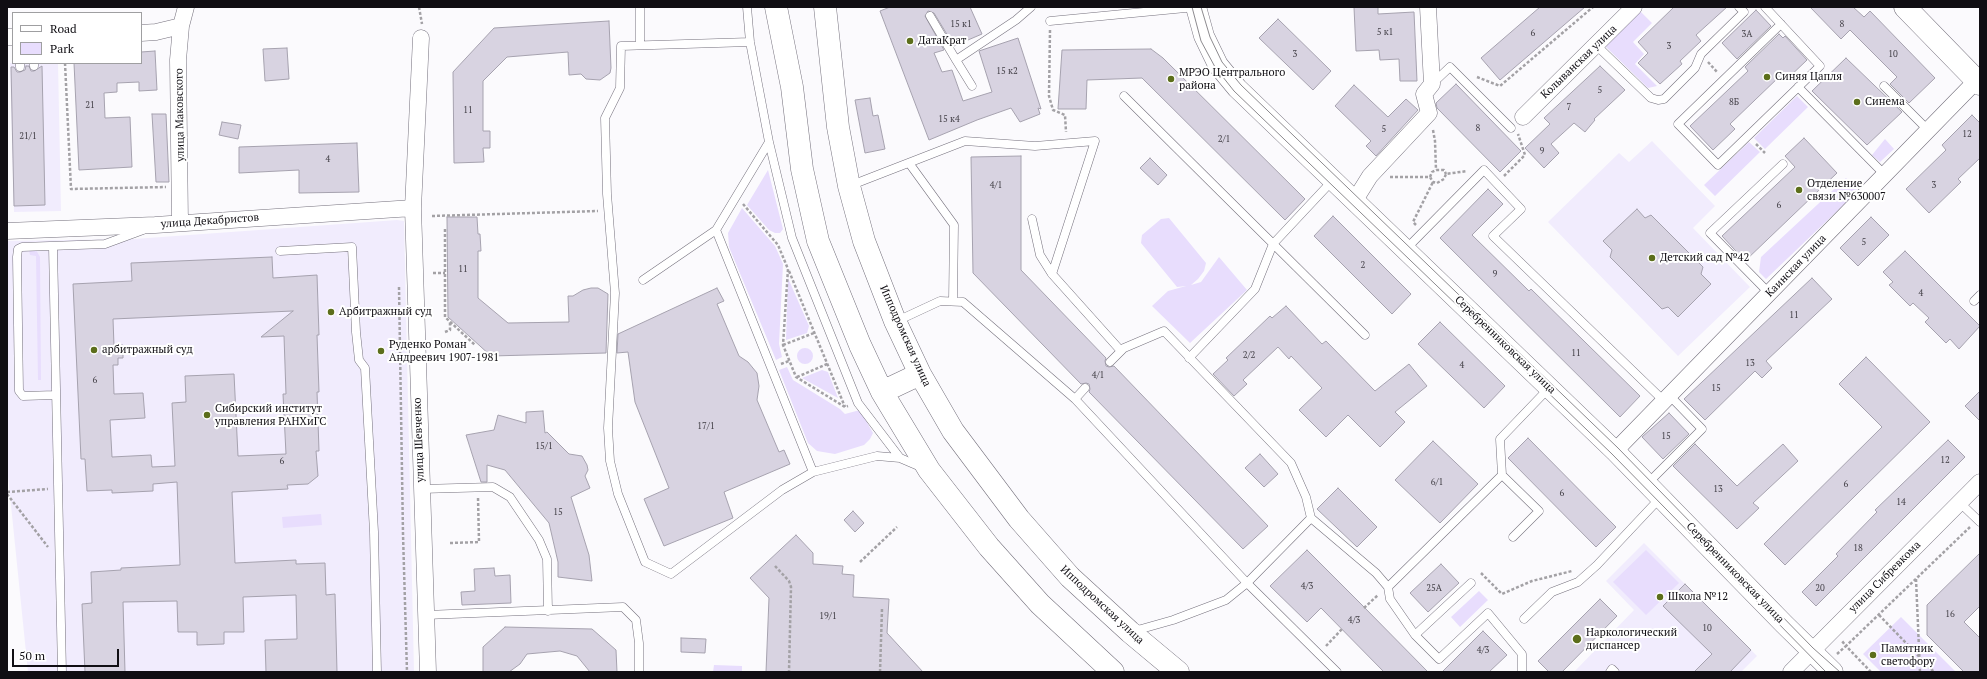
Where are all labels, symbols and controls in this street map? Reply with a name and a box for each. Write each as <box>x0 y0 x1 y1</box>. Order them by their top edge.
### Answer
legend <box>12 12 142 64</box>
house number: 15 к1 <box>950 19 972 29</box>
house number: 8 <box>1840 19 1844 29</box>
text: Road <box>50 21 77 36</box>
street label: Колыванская улица <box>1538 22 1620 102</box>
house number: 5 к1 <box>1377 27 1393 37</box>
house number: 6 <box>1531 28 1535 38</box>
house number: 3А <box>1742 29 1752 39</box>
place label: ДатаКрат <box>918 34 966 48</box>
marker: ДатаКрат <box>905 36 915 46</box>
text: Park <box>50 41 74 56</box>
house number: 3 <box>1667 41 1671 51</box>
house number: 3 <box>1293 49 1297 59</box>
house number: 10 <box>1888 49 1898 59</box>
house number: 15 к2 <box>996 66 1018 76</box>
place label: МРЭО Центрального района <box>1179 66 1285 92</box>
street label: улица Маковского <box>173 68 187 162</box>
place label: Синяя Цапля <box>1775 70 1842 84</box>
marker: Синяя Цапля <box>1762 72 1772 82</box>
marker: МРЭО Центрального района <box>1166 74 1176 84</box>
house number: 5 <box>1598 85 1602 95</box>
place label: Синема <box>1865 95 1905 109</box>
house number: 8Б <box>1729 97 1739 107</box>
marker: Синема <box>1852 97 1862 107</box>
house number: 21 <box>85 100 95 110</box>
house number: 7 <box>1567 102 1571 112</box>
house number: 11 <box>463 105 473 115</box>
house number: 15 к4 <box>938 114 960 124</box>
house number: 8 <box>1476 123 1480 133</box>
house number: 5 <box>1382 124 1386 134</box>
house number: 12 <box>1962 129 1972 139</box>
house number: 21/1 <box>19 131 37 141</box>
house number: 2/1 <box>1218 134 1230 144</box>
house number: 9 <box>1540 146 1544 156</box>
house number: 4 <box>326 154 330 164</box>
place label: Отделение связи №630007 <box>1807 177 1886 203</box>
house number: 4/1 <box>990 180 1002 190</box>
house number: 3 <box>1932 180 1936 190</box>
marker: Отделение связи №630007 <box>1794 185 1804 195</box>
house number: 6 <box>1777 200 1781 210</box>
street label: улица Декабристов <box>160 211 260 231</box>
street label: Каинская улица <box>1763 232 1829 300</box>
house number: 5 <box>1862 237 1866 247</box>
place label: Детский сад №42 <box>1660 251 1749 265</box>
marker: Детский сад №42 <box>1647 253 1657 263</box>
house number: 2 <box>1361 260 1365 270</box>
house number: 11 <box>458 264 468 274</box>
house number: 9 <box>1493 269 1497 279</box>
street label: Ипподромская улица <box>877 283 933 389</box>
house number: 4 <box>1919 288 1923 298</box>
street label: Серебренниковская улица <box>1452 293 1558 397</box>
place label: Арбитражный суд <box>339 305 432 319</box>
marker: Арбитражный суд <box>326 307 336 317</box>
house number: 11 <box>1789 310 1799 320</box>
place label: Руденко Роман Андреевич 1907-1981 <box>389 338 499 364</box>
place label: арбитражный суд <box>102 343 193 357</box>
marker: арбитражный суд <box>89 345 99 355</box>
marker: Руденко Роман Андреевич 1907-1981 <box>376 346 386 356</box>
house number: 11 <box>1571 348 1581 358</box>
house number: 2/2 <box>1243 350 1255 360</box>
house number: 13 <box>1745 358 1755 368</box>
house number: 4 <box>1460 360 1464 370</box>
house number: 4/1 <box>1092 370 1104 380</box>
house number: 6 <box>93 375 97 385</box>
house number: 15 <box>1711 383 1721 393</box>
street label: улица Шевченко <box>411 397 427 483</box>
place label: Сибирский институт управления РАНХиГС <box>215 402 326 428</box>
marker: Сибирский институт управления РАНХиГС <box>202 410 212 420</box>
house number: 17/1 <box>697 421 715 431</box>
house number: 15 <box>1661 431 1671 441</box>
house number: 15/1 <box>535 441 553 451</box>
house number: 12 <box>1940 455 1950 465</box>
house number: 6 <box>280 456 284 466</box>
house number: 6/1 <box>1431 477 1443 487</box>
house number: 6 <box>1844 479 1848 489</box>
house number: 13 <box>1713 484 1723 494</box>
house number: 6 <box>1560 488 1564 498</box>
house number: 14 <box>1896 497 1906 507</box>
house number: 15 <box>553 507 563 517</box>
street label: Серебренниковская улица <box>1683 520 1787 626</box>
street label: улица Сибревкома <box>1846 538 1924 616</box>
house number: 18 <box>1853 543 1863 553</box>
street label: Ипподромская улица <box>1057 563 1147 647</box>
house number: 4/3 <box>1301 581 1313 591</box>
house number: 25А <box>1426 583 1442 593</box>
house number: 20 <box>1815 583 1825 593</box>
place label: Школа №12 <box>1668 590 1728 604</box>
marker: Школа №12 <box>1655 592 1665 602</box>
house number: 16 <box>1945 609 1955 619</box>
house number: 19/1 <box>819 611 837 621</box>
house number: 4/3 <box>1348 615 1360 625</box>
house number: 10 <box>1702 623 1712 633</box>
place label: Наркологический диспансер <box>1586 626 1677 652</box>
marker: Наркологический диспансер <box>1571 633 1583 645</box>
scale bar <box>14 641 121 667</box>
place label: Памятник светофору <box>1881 642 1935 668</box>
house number: 4/3 <box>1477 645 1489 655</box>
text: 50 m <box>19 648 45 663</box>
marker: Памятник светофору <box>1868 650 1878 660</box>

